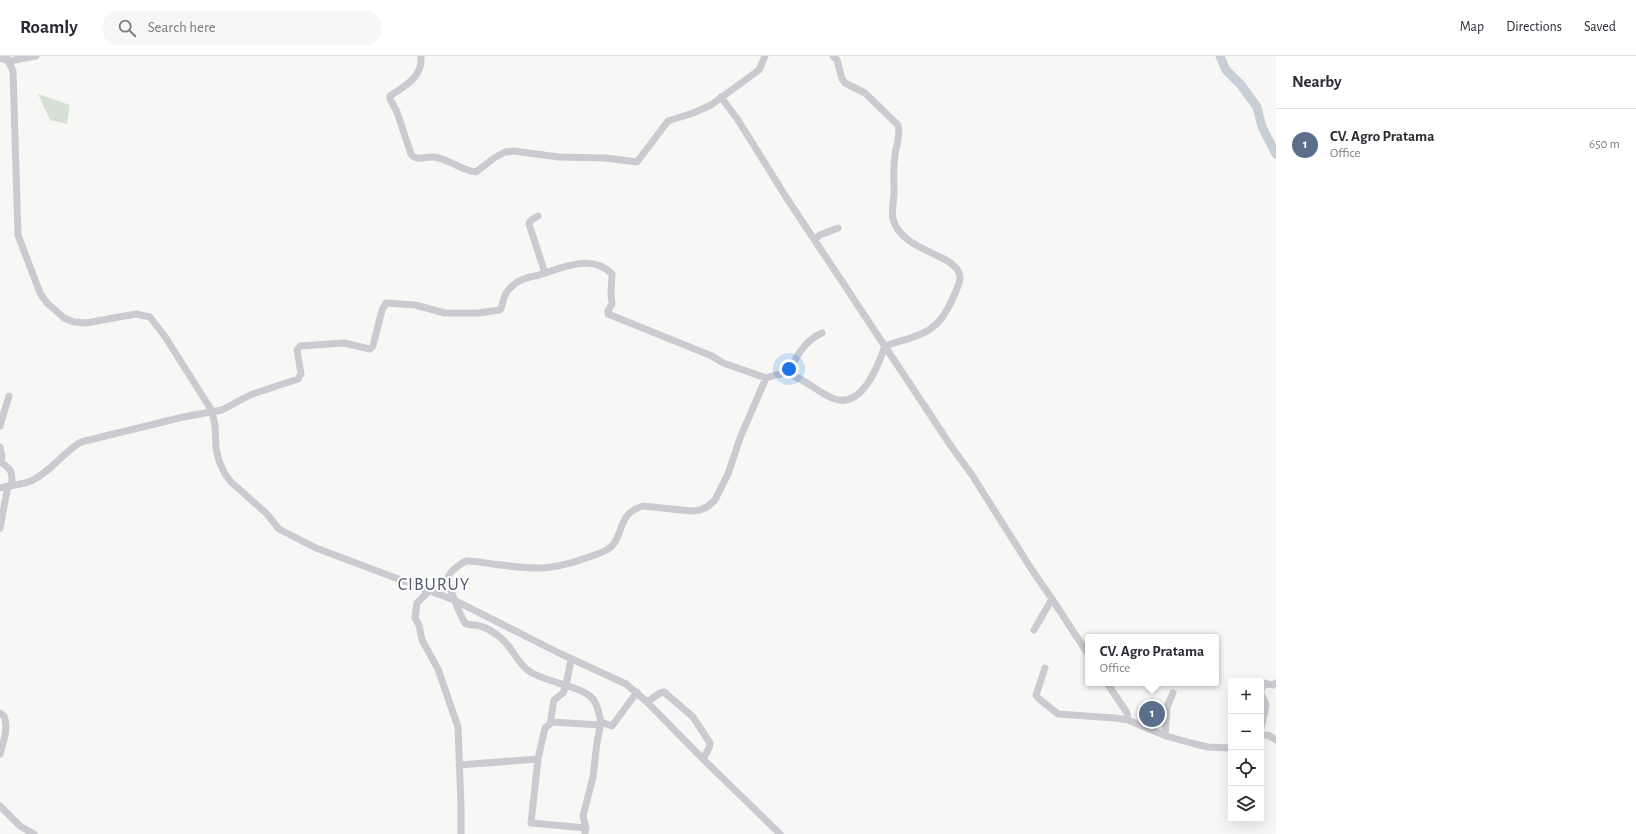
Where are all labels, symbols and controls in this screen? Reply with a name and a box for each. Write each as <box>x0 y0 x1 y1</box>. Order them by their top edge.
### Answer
search box <box>102 10 382 46</box>
icon: search <box>116 17 138 39</box>
text: Roamly <box>20 18 78 37</box>
text: Search here <box>148 20 216 35</box>
text: Map <box>1460 20 1484 34</box>
text: Directions <box>1506 20 1562 34</box>
text: Saved <box>1584 20 1616 34</box>
text: Nearby <box>1292 73 1342 90</box>
text: CV. Agro Pratama <box>1330 129 1434 144</box>
text: 1 <box>1303 138 1307 151</box>
text: 650 m <box>1589 138 1620 151</box>
text: Office <box>1330 147 1360 160</box>
your location <box>779 359 799 379</box>
district label: CIBURUY <box>398 576 470 594</box>
popup <box>1085 634 1219 686</box>
text: CV. Agro Pratama <box>1100 644 1204 659</box>
text: Office <box>1100 662 1130 675</box>
map controls <box>1228 678 1264 822</box>
button: + <box>1228 678 1264 714</box>
pin: 1 <box>1139 699 1165 729</box>
button: − <box>1228 714 1264 750</box>
button: locate <box>1228 750 1264 786</box>
button: layers <box>1228 786 1264 822</box>

